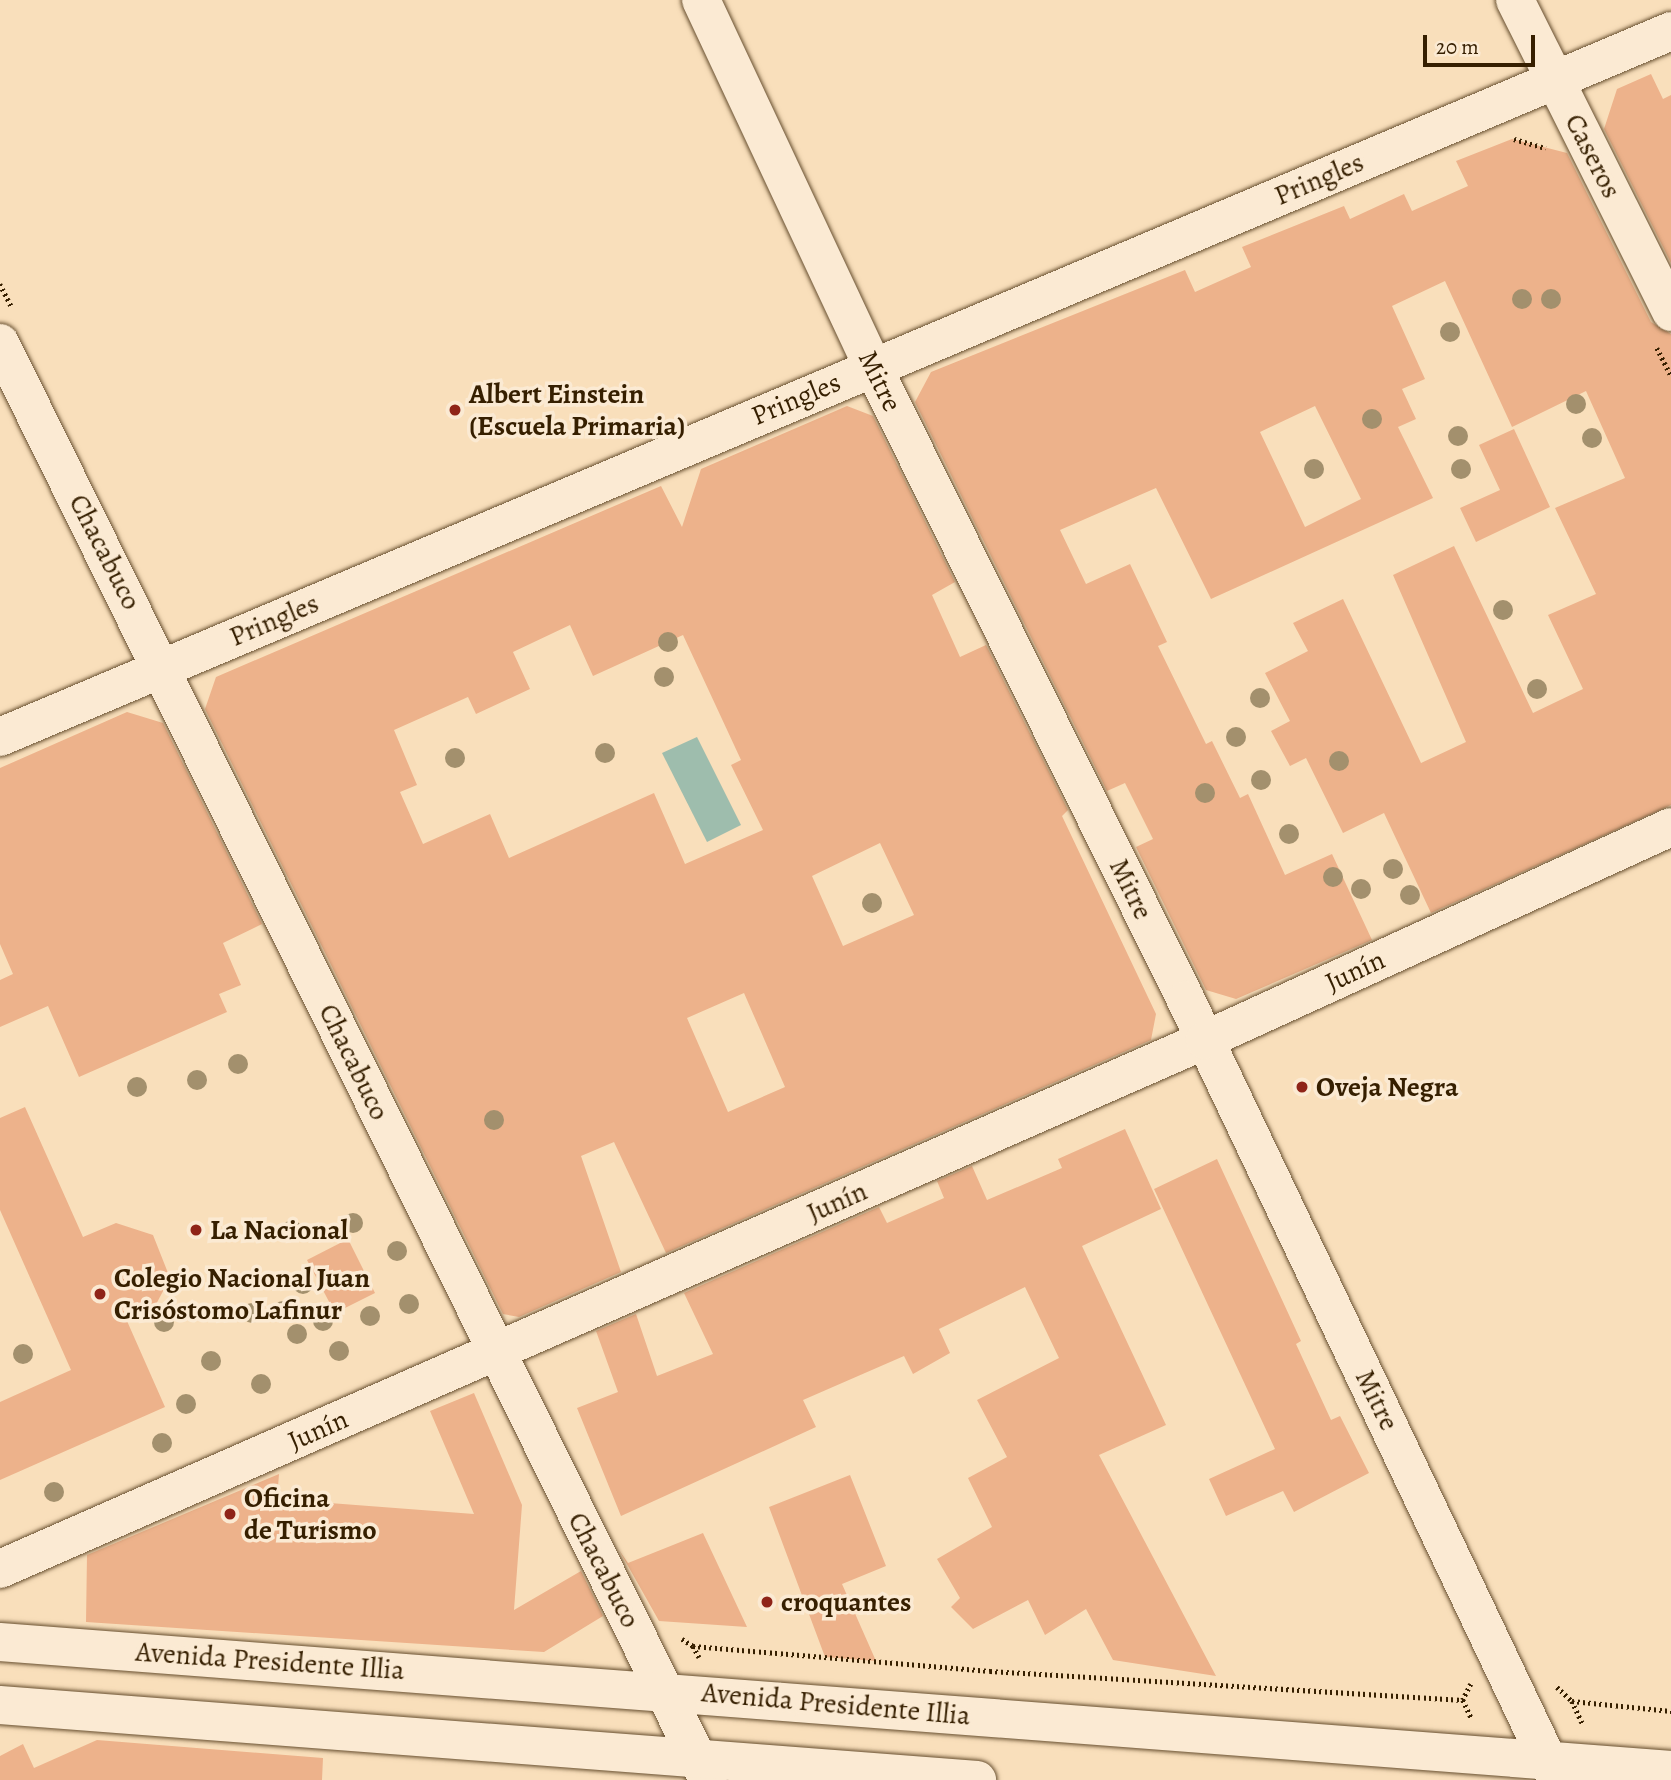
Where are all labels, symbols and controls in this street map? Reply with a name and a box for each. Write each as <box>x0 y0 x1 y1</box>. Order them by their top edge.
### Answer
scale bar <box>1426 21 1538 65</box>
text: 20 m <box>1436 33 1479 61</box>
street label: Caseros <box>1558 108 1628 204</box>
street label: Pringles <box>1269 145 1369 213</box>
street label: Mitre <box>851 345 909 417</box>
street label: Pringles <box>746 365 846 433</box>
place label: Albert Einstein (Escuela Primaria) <box>469 377 685 443</box>
marker: Albert Einstein (Escuela Primaria) <box>447 402 463 418</box>
street label: Chacabuco <box>62 489 148 615</box>
street label: Pringles <box>224 586 324 654</box>
street label: Mitre <box>1102 853 1160 925</box>
street label: Junín <box>1320 943 1390 999</box>
street label: Chacabuco <box>312 998 396 1126</box>
place label: Oveja Negra <box>1316 1070 1458 1104</box>
marker: Oveja Negra <box>1294 1079 1310 1095</box>
street label: Junín <box>802 1174 872 1230</box>
place label: La Nacional <box>210 1213 348 1247</box>
marker: La Nacional <box>188 1222 204 1238</box>
place label: Colegio Nacional Juan Crisóstomo Lafinur <box>114 1261 370 1327</box>
marker: Colegio Nacional Juan Crisóstomo Lafinur <box>92 1286 108 1302</box>
street label: Mitre <box>1348 1364 1406 1436</box>
street label: Junín <box>283 1402 353 1458</box>
place label: Oficina de Turismo <box>244 1481 377 1547</box>
marker: Oficina de Turismo <box>222 1506 238 1522</box>
street label: Chacabuco <box>561 1507 647 1633</box>
place label: croquantes <box>781 1585 911 1619</box>
marker: croquantes <box>759 1594 775 1610</box>
street label: Avenida Presidente Illia <box>134 1635 406 1687</box>
street label: Avenida Presidente Illia <box>700 1676 972 1732</box>

